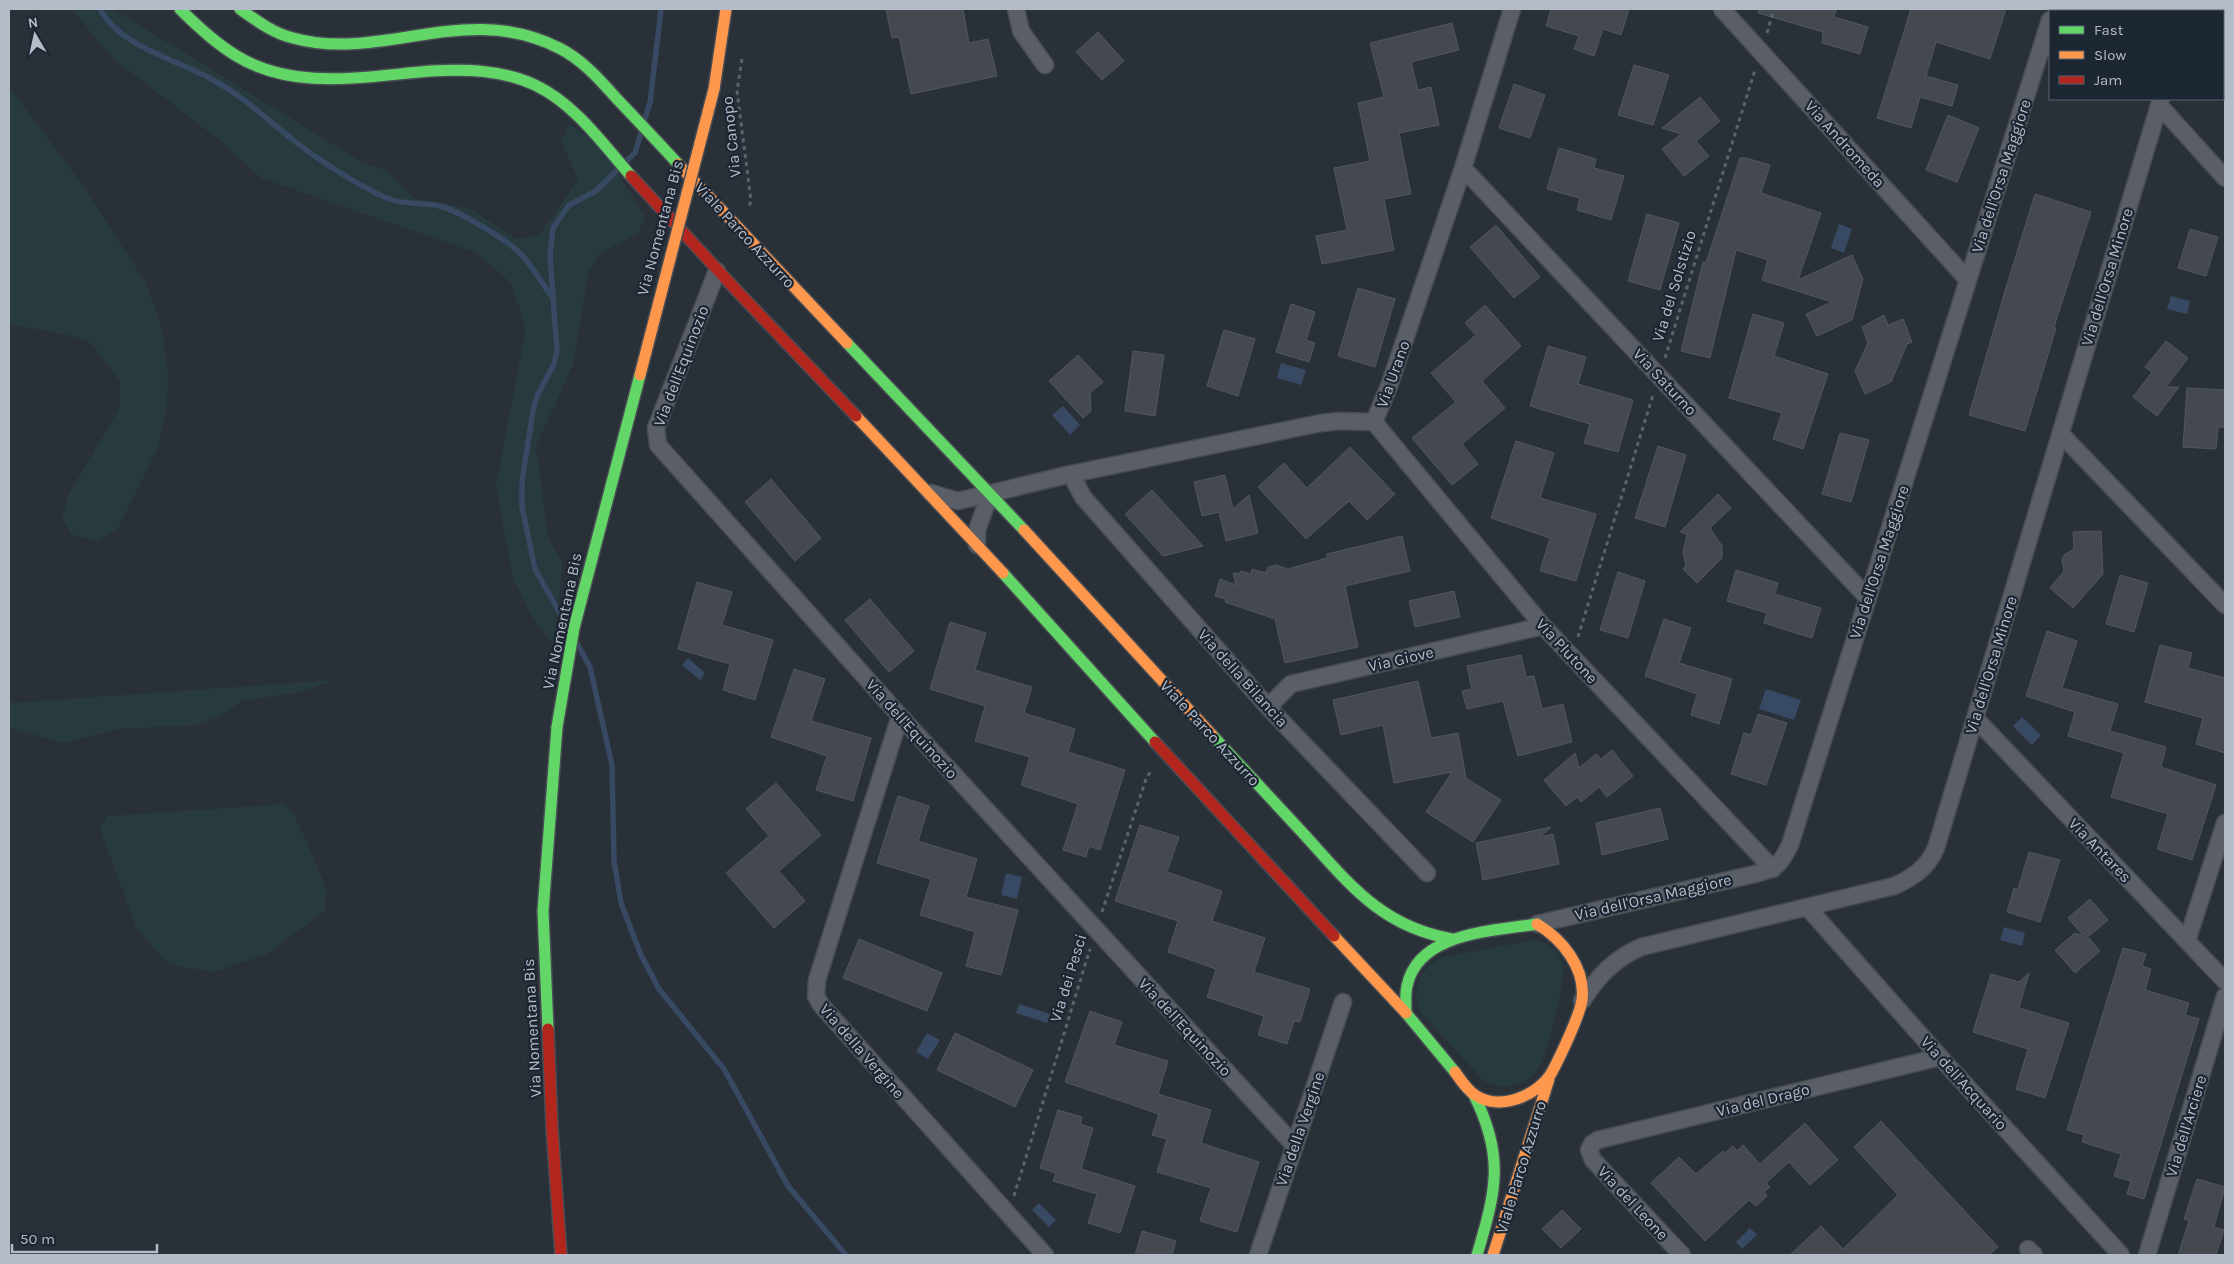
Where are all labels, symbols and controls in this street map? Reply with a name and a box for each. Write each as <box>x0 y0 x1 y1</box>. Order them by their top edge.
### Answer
north arrow <box>10 10 60 60</box>
legend <box>2049 10 2224 100</box>
text: N <box>27 13 39 32</box>
text: Fast <box>2094 21 2124 39</box>
text: Slow <box>2094 46 2126 64</box>
text: Jam <box>2094 71 2122 89</box>
street label: Via Canopo <box>717 95 745 179</box>
street label: Via Andromeda <box>1801 97 1889 191</box>
street label: Via dell'Orsa Maggiore <box>1967 97 2035 255</box>
street label: Via Nomentana Bis <box>633 158 687 298</box>
street label: Viale Parco Azzurro <box>691 178 799 292</box>
street label: Via dell'Orsa Minore <box>2077 206 2137 348</box>
street label: Via del Solstizio <box>1648 228 1700 344</box>
street label: Via dell'Equinozio <box>649 303 713 429</box>
street label: Via Urano <box>1372 338 1414 410</box>
street label: Via Saturno <box>1629 345 1701 419</box>
street label: Via dell'Orsa Maggiore <box>1845 483 1913 641</box>
street label: Via Nomentana Bis <box>538 551 586 691</box>
street label: Via dell'Orsa Minore <box>1961 594 2021 736</box>
street label: Via Plutone <box>1532 615 1602 687</box>
street label: Via della Bilancia <box>1194 625 1292 731</box>
street label: Via Giove <box>1366 642 1436 676</box>
street label: Via dell'Equinozio <box>862 675 962 783</box>
street label: Viale Parco Azzurro <box>1156 676 1264 790</box>
street label: Via Antares <box>2065 814 2135 886</box>
street label: Via dell'Orsa Maggiore <box>1573 870 1733 924</box>
street label: Via dei Pesci <box>1046 932 1090 1024</box>
street label: Via Nomentana Bis <box>519 958 545 1098</box>
street label: Via dell'Equinozio <box>1135 974 1235 1080</box>
street label: Via della Vergine <box>816 1000 908 1102</box>
street label: Via dell'Acquario <box>1917 1032 2011 1134</box>
street label: Via della Vergine <box>1272 1069 1328 1189</box>
street label: Via dell'Arciere <box>2162 1073 2210 1179</box>
street label: Via del Drago <box>1714 1079 1812 1121</box>
street label: Viale Parco Azzurro <box>1492 1098 1550 1236</box>
street label: Via del Leone <box>1594 1162 1672 1244</box>
scale bar <box>12 1222 158 1254</box>
text: 50 m <box>20 1230 55 1248</box>

